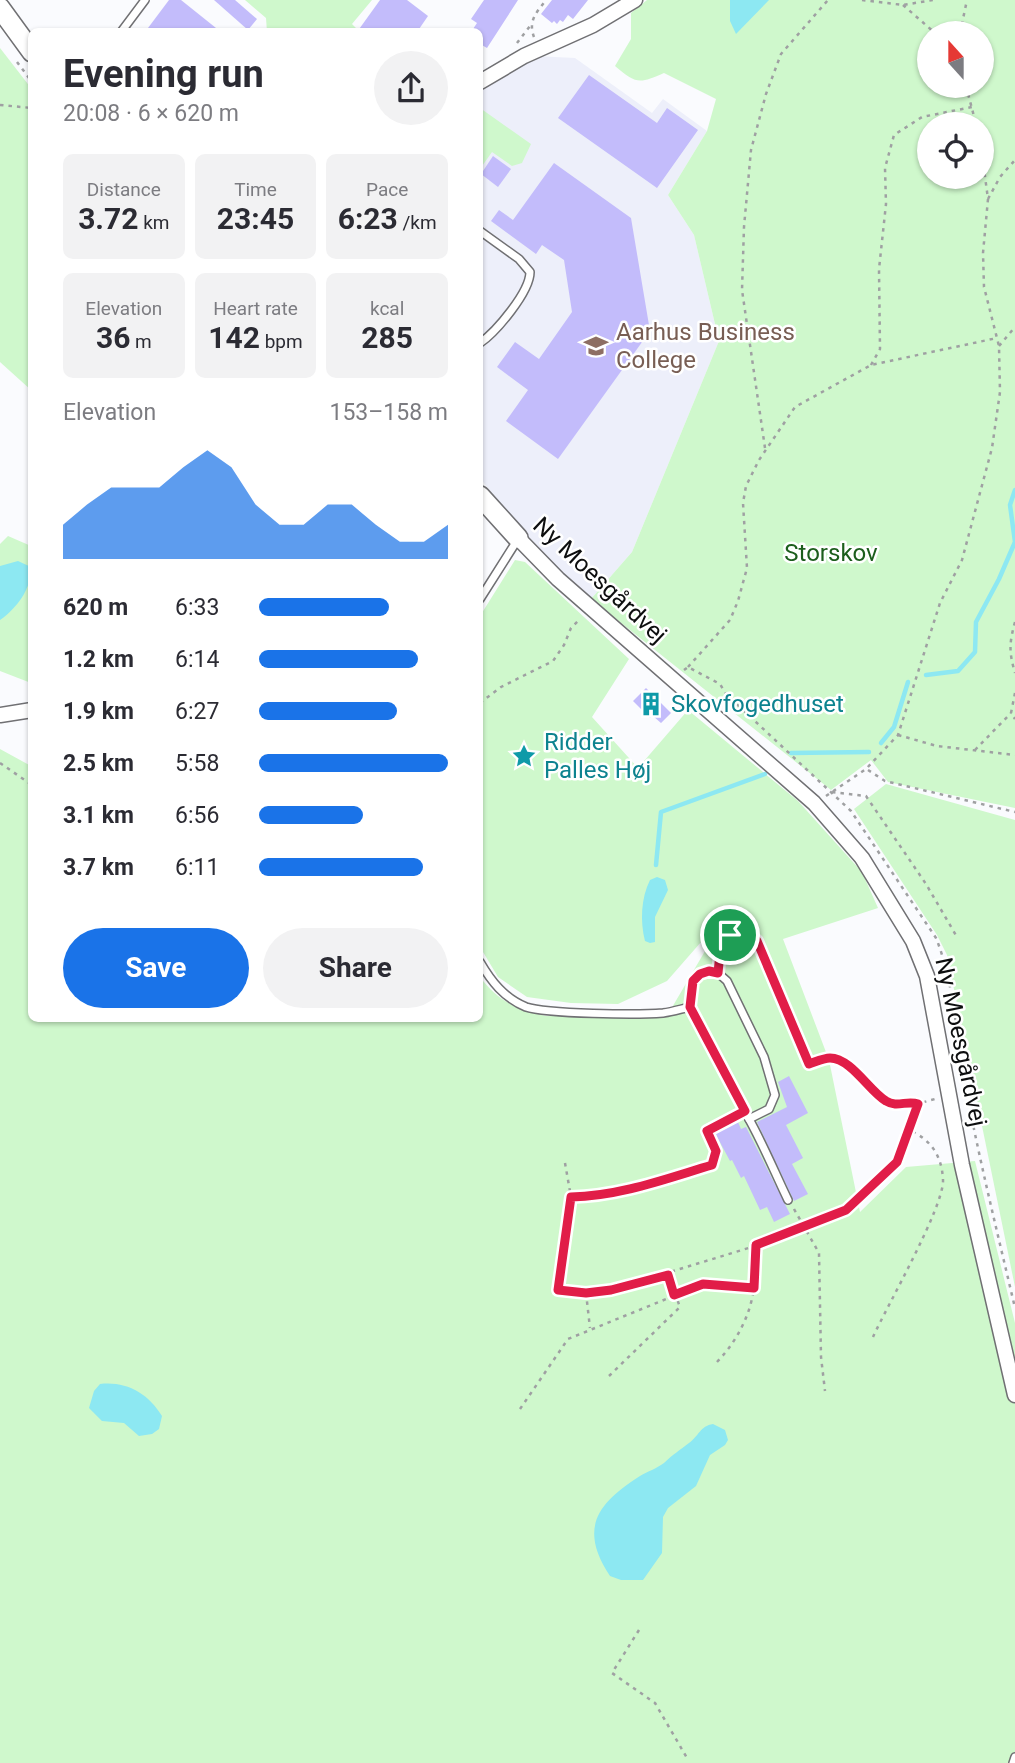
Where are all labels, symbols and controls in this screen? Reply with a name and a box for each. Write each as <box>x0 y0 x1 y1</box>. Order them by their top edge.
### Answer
north arrow <box>917 21 994 98</box>
map controls <box>917 21 994 189</box>
button: share <box>374 51 448 125</box>
text: Evening run <box>63 52 264 96</box>
text: 20:08 · 6 × 620 m <box>63 100 239 127</box>
button: locate <box>917 112 994 189</box>
text: Distance <box>87 178 161 201</box>
text: Time <box>234 178 277 201</box>
text: Pace <box>366 178 408 201</box>
text: 3.72 <box>78 201 138 236</box>
text: 23:45 <box>217 201 294 236</box>
text: 6:23 <box>338 201 398 236</box>
text: km <box>138 211 170 234</box>
text: /km <box>398 211 437 234</box>
text: Elevation <box>85 297 162 320</box>
text: Heart rate <box>213 297 298 320</box>
text: kcal <box>370 297 404 320</box>
place label: Aarhus Business College <box>616 318 795 374</box>
text: 36 <box>96 320 130 355</box>
text: 142 <box>208 320 260 355</box>
text: 285 <box>361 320 413 355</box>
text: m <box>130 330 152 353</box>
text: bpm <box>260 330 303 353</box>
school or university icon: Aarhus Business College <box>582 332 610 360</box>
text: Elevation <box>63 399 156 426</box>
text: 153–158 m <box>329 399 448 426</box>
street label: Ny Moesgårdvej <box>528 511 672 649</box>
park label: Storskov <box>784 539 878 567</box>
text: 620 m <box>63 594 128 621</box>
text: 6:33 <box>175 594 219 621</box>
text: 1.2 km <box>63 646 134 673</box>
text: 6:14 <box>175 646 219 673</box>
building icon: Skovfogedhuset <box>637 690 665 718</box>
place label: Skovfogedhuset <box>671 690 844 718</box>
text: 1.9 km <box>63 698 134 725</box>
text: 6:27 <box>175 698 219 725</box>
place label: Ridder Palles Høj <box>544 728 651 784</box>
place icon: Ridder Palles Høj <box>510 742 538 770</box>
text: 2.5 km <box>63 750 134 777</box>
text: 5:58 <box>175 750 219 777</box>
text: 3.1 km <box>63 802 134 829</box>
text: 6:56 <box>175 802 219 829</box>
text: 3.7 km <box>63 854 134 881</box>
text: 6:11 <box>175 854 219 881</box>
pin <box>700 905 760 965</box>
icon: arrive <box>711 916 749 954</box>
button: Save <box>63 928 249 1008</box>
button: Share <box>263 928 448 1008</box>
street label: Ny Moesgårdvej <box>929 955 993 1129</box>

